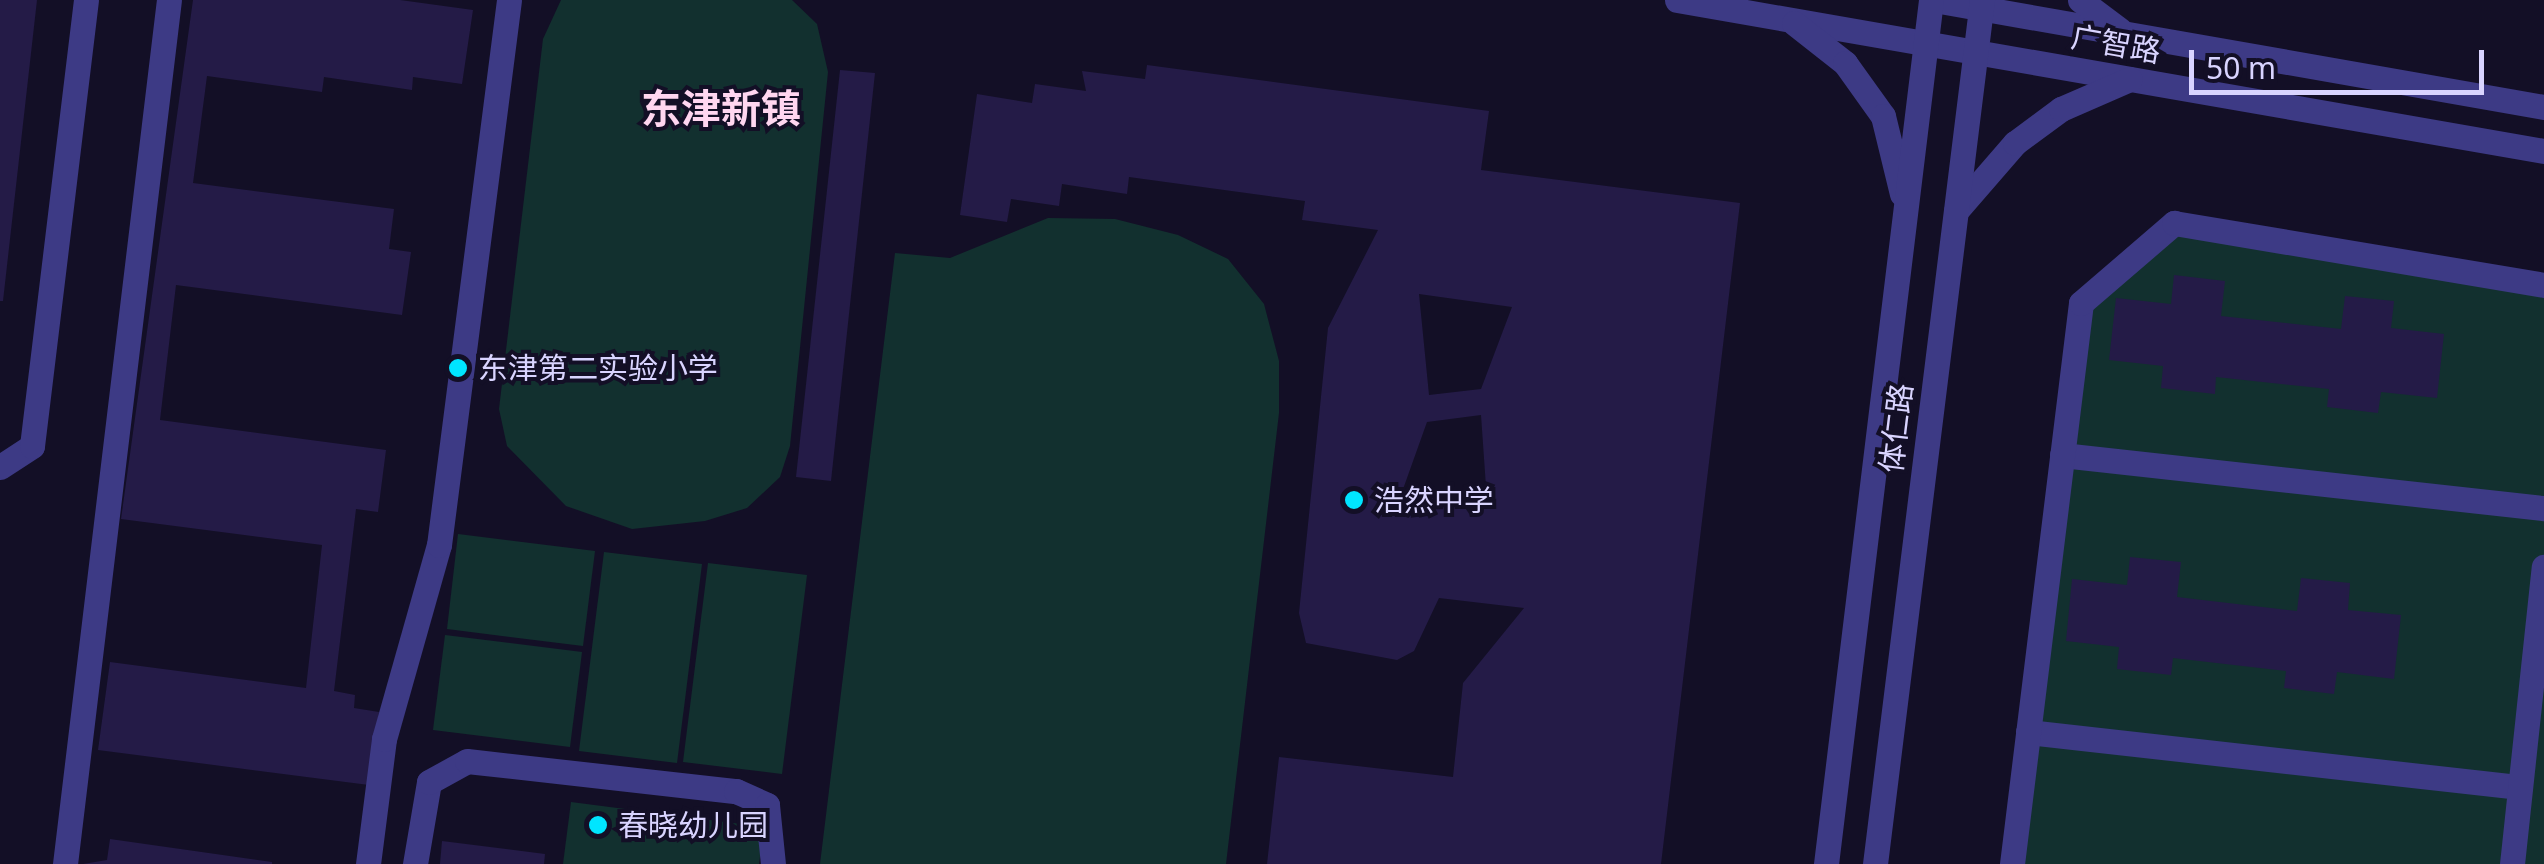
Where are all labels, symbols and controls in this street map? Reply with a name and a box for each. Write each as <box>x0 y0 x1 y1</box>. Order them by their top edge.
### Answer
street label: 广智路 <box>2069 18 2163 70</box>
scale bar <box>2194 30 2489 92</box>
text: 50 m <box>2206 47 2276 88</box>
district label: 东津新镇 <box>641 84 801 132</box>
place label: 东津第二实验小学 <box>478 350 718 386</box>
marker: 东津第二实验小学 <box>447 357 469 379</box>
street label: 体仁路 <box>1873 381 1919 475</box>
place label: 浩然中学 <box>1374 482 1494 518</box>
marker: 浩然中学 <box>1343 489 1365 511</box>
place label: 春晓幼儿园 <box>618 807 768 843</box>
marker: 春晓幼儿园 <box>587 814 609 836</box>

